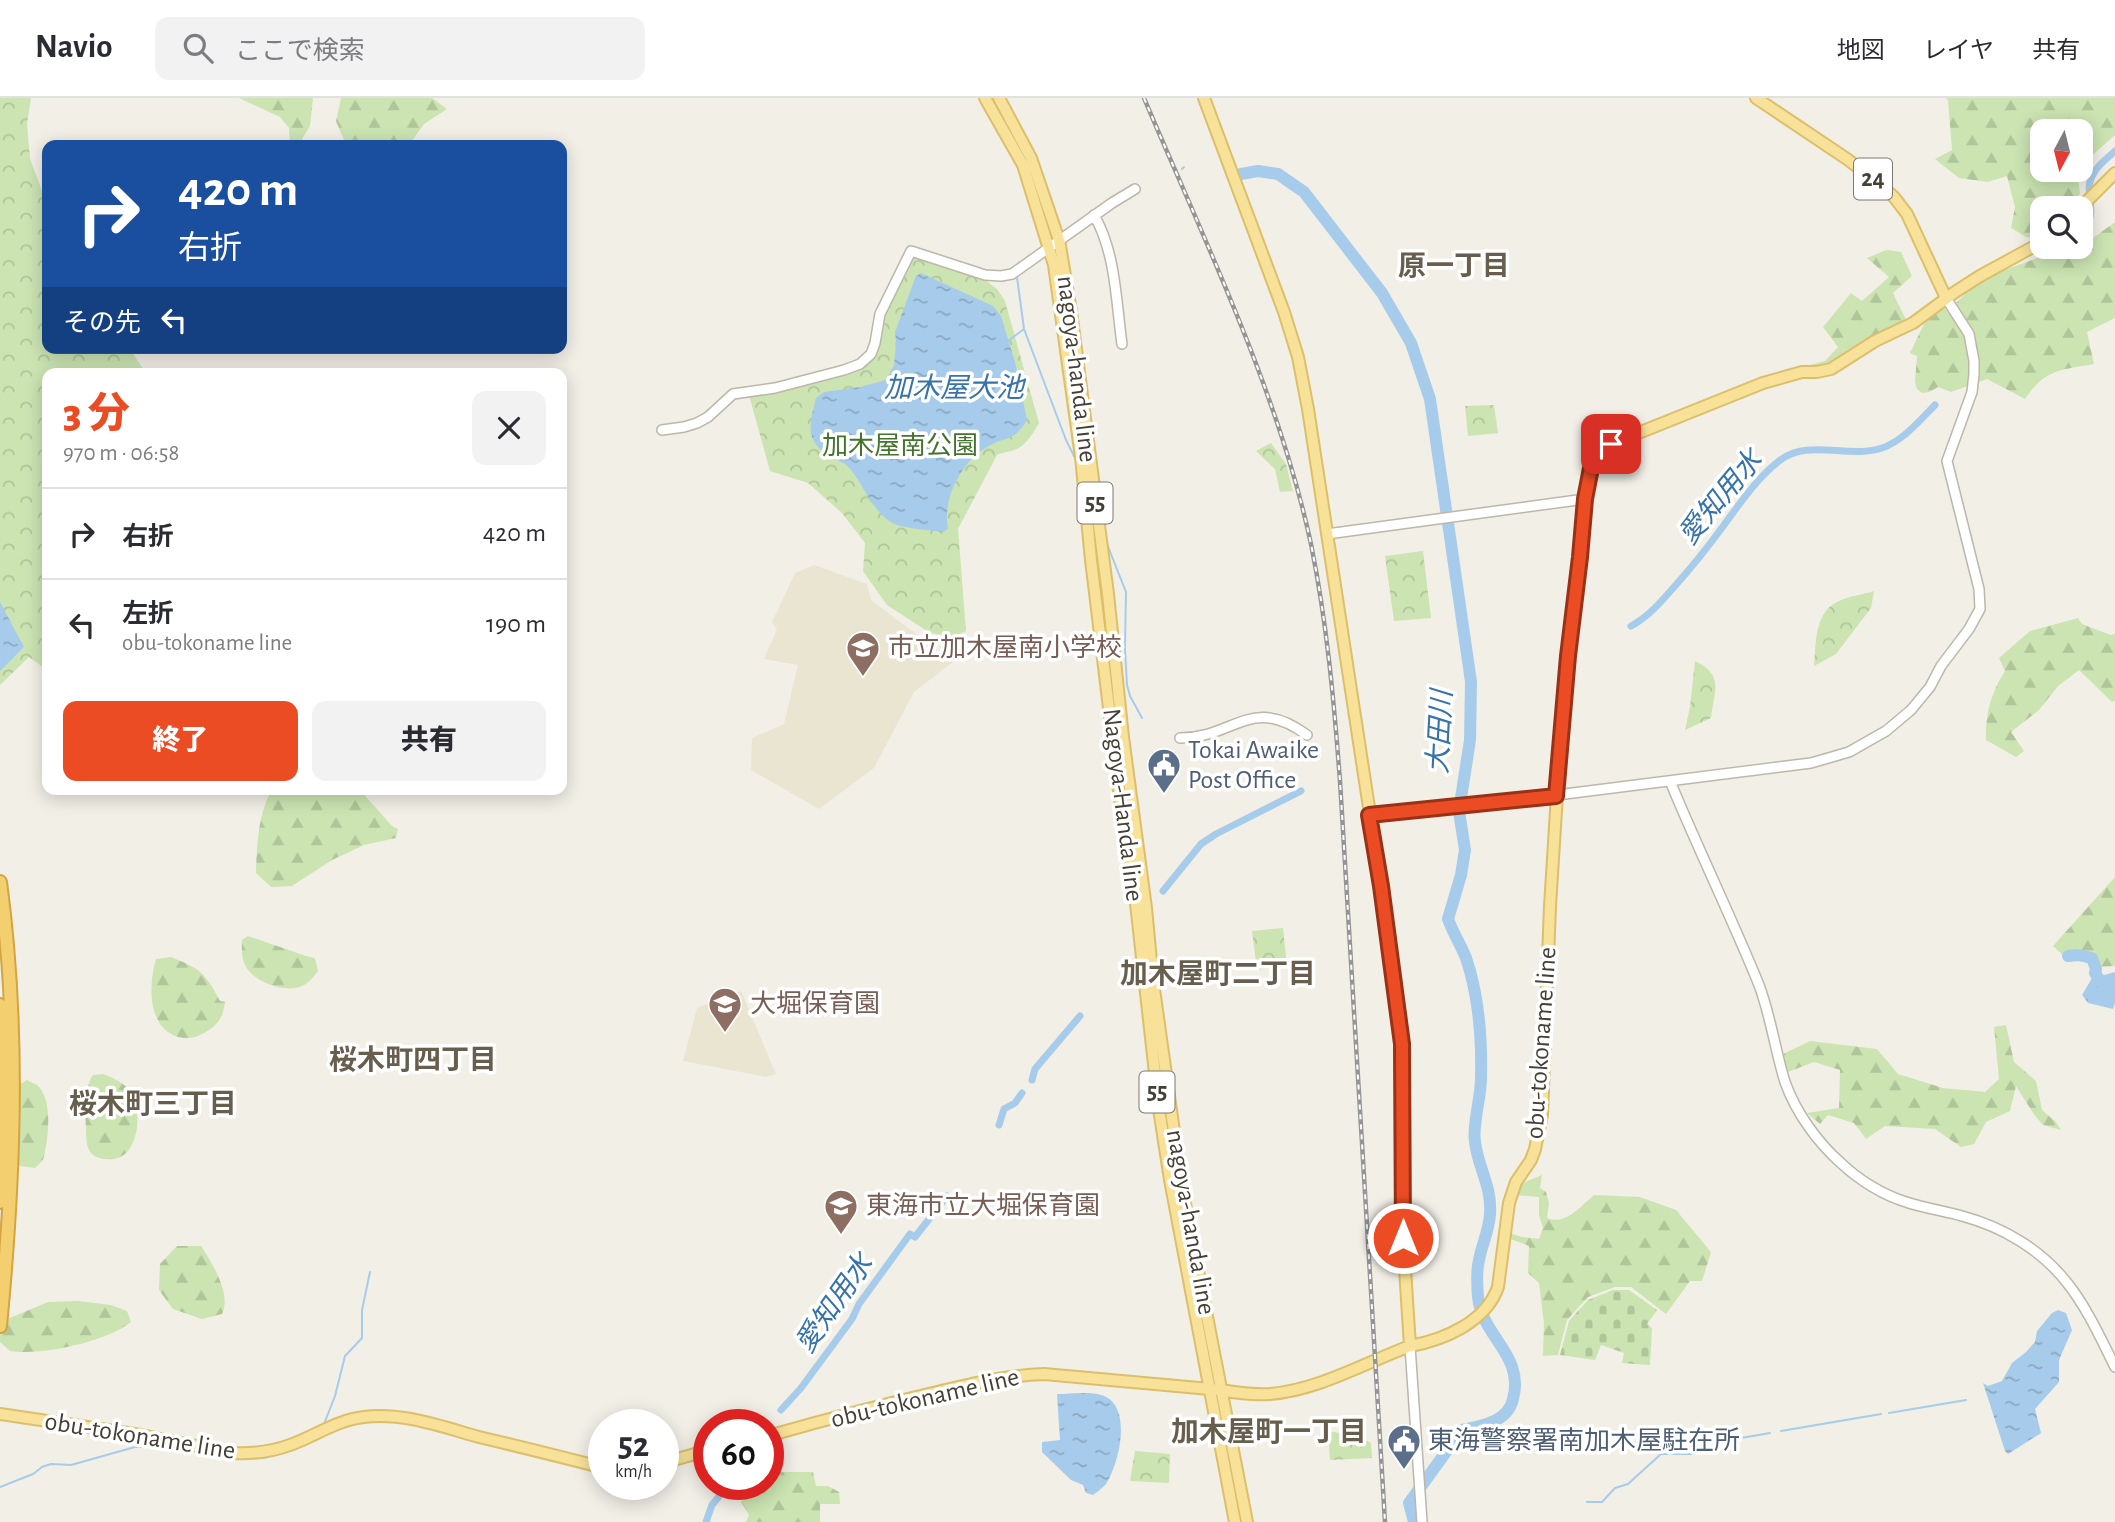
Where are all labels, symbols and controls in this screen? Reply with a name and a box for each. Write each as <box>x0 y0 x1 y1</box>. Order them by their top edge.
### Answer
search box <box>155 17 645 80</box>
icon: search <box>179 29 217 67</box>
text: Navio <box>35 31 113 64</box>
text: ここで検索 <box>235 38 365 64</box>
text: 地図 <box>1837 39 1885 63</box>
text: レイヤ <box>1923 39 1994 63</box>
text: 共有 <box>2032 39 2080 63</box>
north arrow <box>2030 119 2093 182</box>
map controls <box>2030 119 2093 259</box>
road number: 24 <box>1854 158 1892 200</box>
text: 420 m <box>178 166 298 215</box>
icon: right <box>63 168 154 259</box>
button: search <box>2030 196 2093 259</box>
text: 右折 <box>178 232 242 264</box>
district label: 原一丁目 <box>1398 252 1510 281</box>
street label: nagoya-handa line <box>1053 274 1101 464</box>
icon: left <box>155 301 193 339</box>
text: その先 <box>63 310 141 336</box>
water label: 加木屋大池 <box>884 373 1027 403</box>
button: close <box>472 391 546 465</box>
text: 3 分 <box>63 393 130 435</box>
pin <box>1581 414 1641 474</box>
icon: arrive <box>1592 425 1630 463</box>
park label: 加木屋南公園 <box>822 432 978 459</box>
text: 970 m · 06:58 <box>63 442 179 465</box>
water label: 愛知用水 <box>1673 443 1770 550</box>
road number: 55 <box>1078 482 1112 524</box>
icon: right <box>63 515 101 553</box>
text: 420 m <box>483 520 546 546</box>
text: 右折 <box>122 524 174 550</box>
text: 左折 <box>122 601 174 627</box>
icon: left <box>63 606 101 644</box>
text: 190 m <box>486 611 546 637</box>
school or university icon: 市立加木屋南小学校 <box>844 629 882 678</box>
text: obu-tokoname line <box>122 632 292 655</box>
place label: 市立加木屋南小学校 <box>888 633 1122 661</box>
water label: 大田川 <box>1423 686 1457 775</box>
button: 終了 <box>63 701 298 781</box>
button: 共有 <box>312 701 546 781</box>
street label: Nagoya-Handa line <box>1098 707 1148 903</box>
place label: Tokai Awaike Post Office <box>1188 737 1319 793</box>
public building icon: Tokai Awaike Post Office <box>1145 746 1183 795</box>
street label: obu-tokoname line <box>1521 946 1561 1140</box>
district label: 加木屋町二丁目 <box>1120 959 1316 989</box>
school or university icon: 大堀保育園 <box>706 985 744 1034</box>
place label: 大堀保育園 <box>750 990 880 1017</box>
district label: 桜木町四丁目 <box>329 1045 497 1075</box>
road number: 55 <box>1140 1072 1174 1112</box>
district label: 桜木町三丁目 <box>69 1089 237 1119</box>
street label: nagoya-handa line <box>1162 1127 1220 1317</box>
school or university icon: 東海市立大堀保育園 <box>822 1187 860 1236</box>
place label: 東海市立大堀保育園 <box>866 1191 1100 1219</box>
position arrow <box>1366 1201 1440 1275</box>
water label: 愛知用水 <box>790 1246 880 1358</box>
street label: obu-tokoname line <box>828 1364 1022 1432</box>
street label: obu-tokoname line <box>43 1408 237 1464</box>
speed limit sign: 60 <box>693 1409 784 1500</box>
district label: 加木屋町一丁目 <box>1171 1417 1367 1447</box>
public building icon: 東海警察署南加木屋駐在所 <box>1385 1422 1423 1471</box>
place label: 東海警察署南加木屋駐在所 <box>1428 1427 1740 1454</box>
text: 52 <box>618 1428 649 1463</box>
text: km/h <box>615 1463 652 1481</box>

